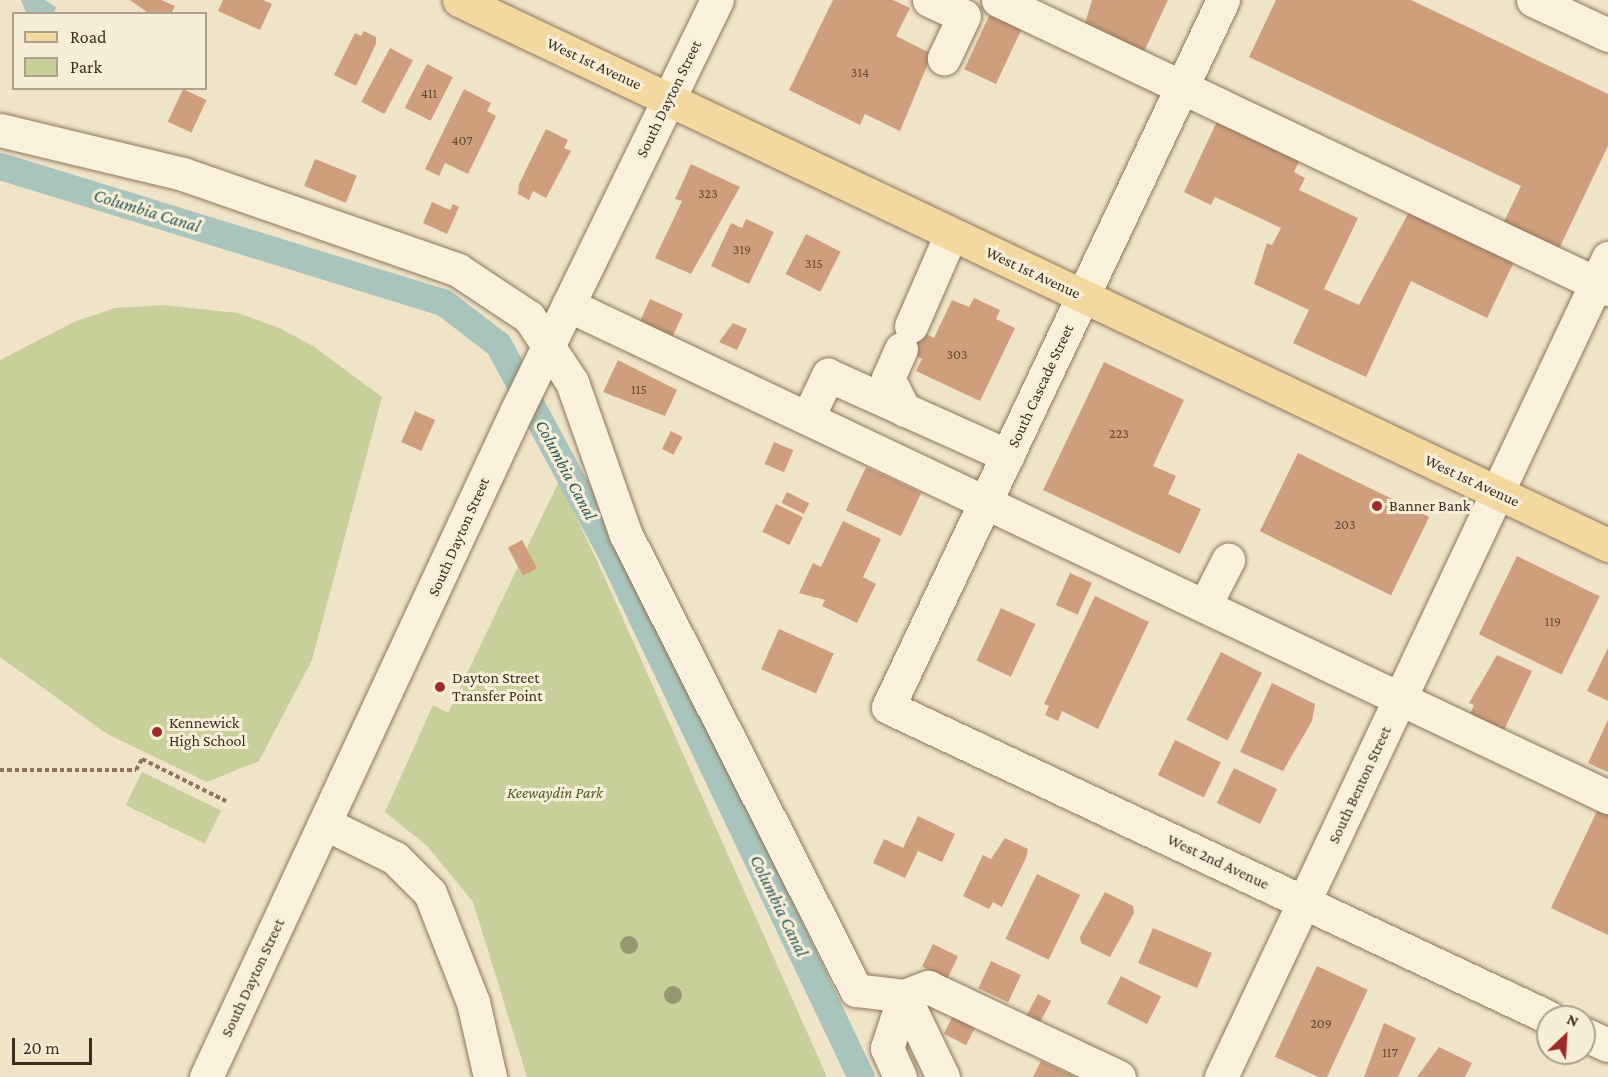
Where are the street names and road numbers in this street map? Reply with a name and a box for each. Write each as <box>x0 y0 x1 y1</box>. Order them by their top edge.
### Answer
street label: West 1st Avenue <box>543 34 645 94</box>
street label: South Dayton Street <box>632 37 706 161</box>
street label: West 1st Avenue <box>982 243 1084 303</box>
street label: South Cascade Street <box>1004 321 1078 451</box>
street label: West 1st Avenue <box>1421 451 1523 511</box>
street label: South Dayton Street <box>424 474 494 600</box>
street label: South Benton Street <box>1324 723 1396 847</box>
street label: West 2nd Avenue <box>1164 830 1272 894</box>
street label: South Dayton Street <box>217 916 289 1040</box>

